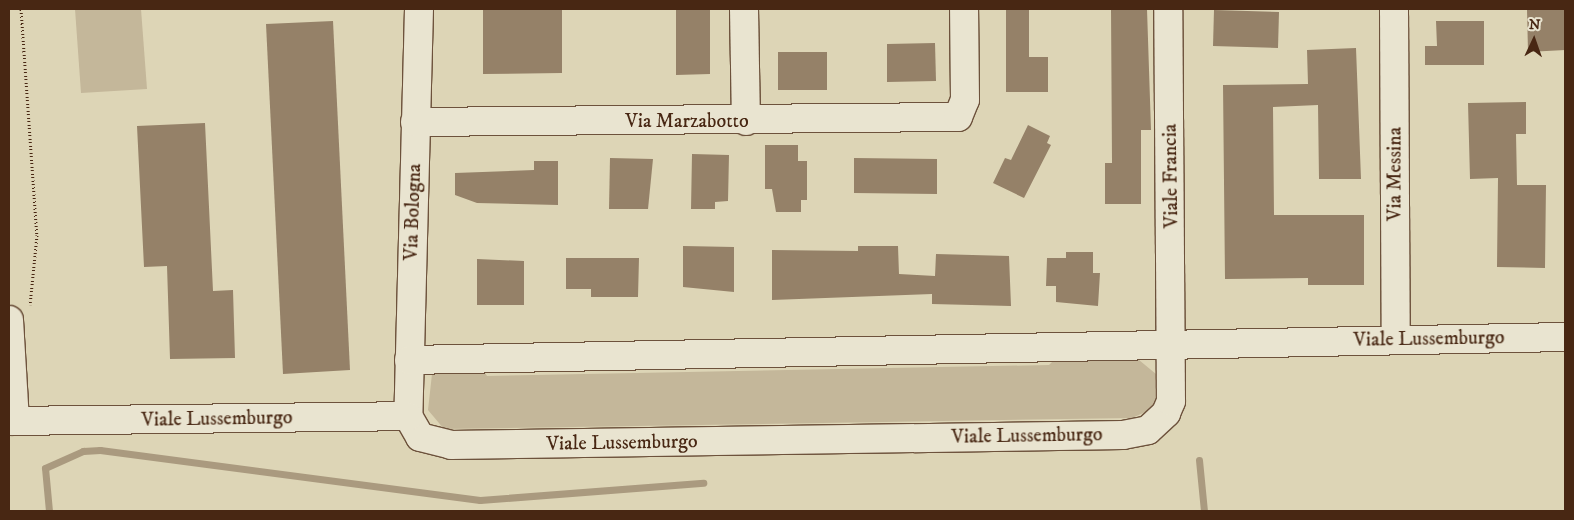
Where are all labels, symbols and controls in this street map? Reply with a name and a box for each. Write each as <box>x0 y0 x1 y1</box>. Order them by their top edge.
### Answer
north arrow <box>1509 15 1559 65</box>
text: N <box>1529 16 1541 34</box>
street label: Via Marzabotto <box>625 109 749 133</box>
street label: Viale Francia <box>1158 124 1184 228</box>
street label: Via Messina <box>1383 127 1407 221</box>
street label: Via Bologna <box>399 163 427 261</box>
street label: Viale Lussemburgo <box>1353 326 1505 352</box>
street label: Viale Lussemburgo <box>141 406 293 432</box>
street label: Viale Lussemburgo <box>951 423 1103 449</box>
street label: Viale Lussemburgo <box>546 430 698 456</box>

